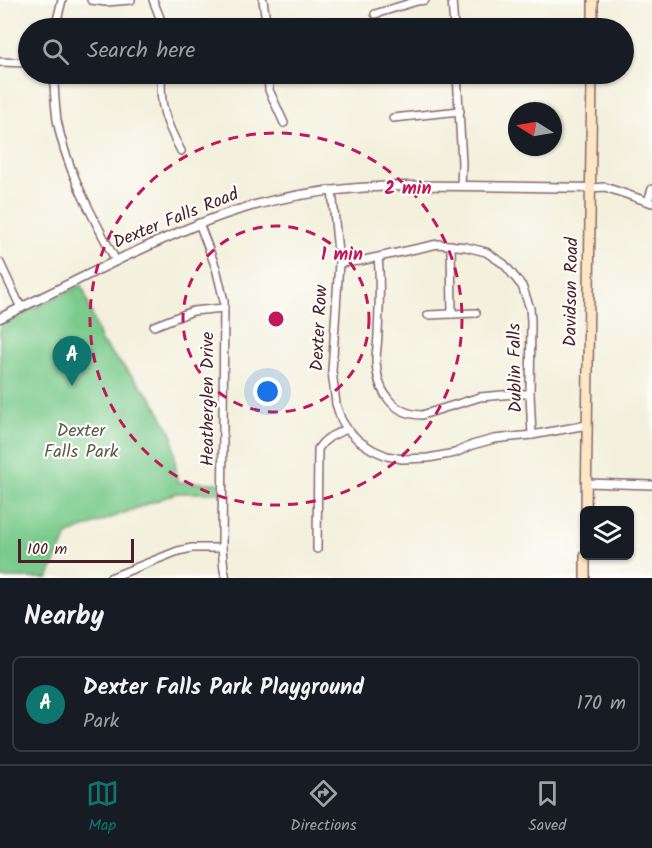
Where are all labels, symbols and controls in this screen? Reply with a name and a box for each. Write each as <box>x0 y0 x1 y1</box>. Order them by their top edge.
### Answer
search box <box>18 18 634 84</box>
text: Search here <box>87 34 195 69</box>
icon: search <box>39 35 72 68</box>
north arrow <box>508 102 562 156</box>
text: 2 min <box>385 175 431 204</box>
street label: Dexter Falls Road <box>109 180 244 257</box>
street label: Davidson Road <box>557 236 587 347</box>
text: 1 min <box>321 241 363 270</box>
street label: Dexter Row <box>303 283 337 372</box>
centre of rings <box>266 309 286 329</box>
street label: Dublin Falls <box>501 323 531 413</box>
street label: Heatherglen Drive <box>194 332 223 466</box>
pin: A <box>52 336 92 386</box>
your location <box>253 377 282 406</box>
park label: Dexter Falls Park <box>44 417 119 467</box>
map controls <box>580 506 634 560</box>
button: layers <box>580 506 634 560</box>
scale bar <box>18 536 134 564</box>
text: 100 m <box>27 537 67 562</box>
text: Nearby <box>24 596 104 638</box>
text: Dexter Falls Park Playground <box>83 671 364 706</box>
text: A <box>39 688 52 720</box>
text: 170 m <box>577 688 626 720</box>
text: Park <box>83 706 119 738</box>
tab: Map <box>86 777 119 838</box>
tab: Directions <box>290 777 357 838</box>
tab: Saved <box>528 777 566 838</box>

